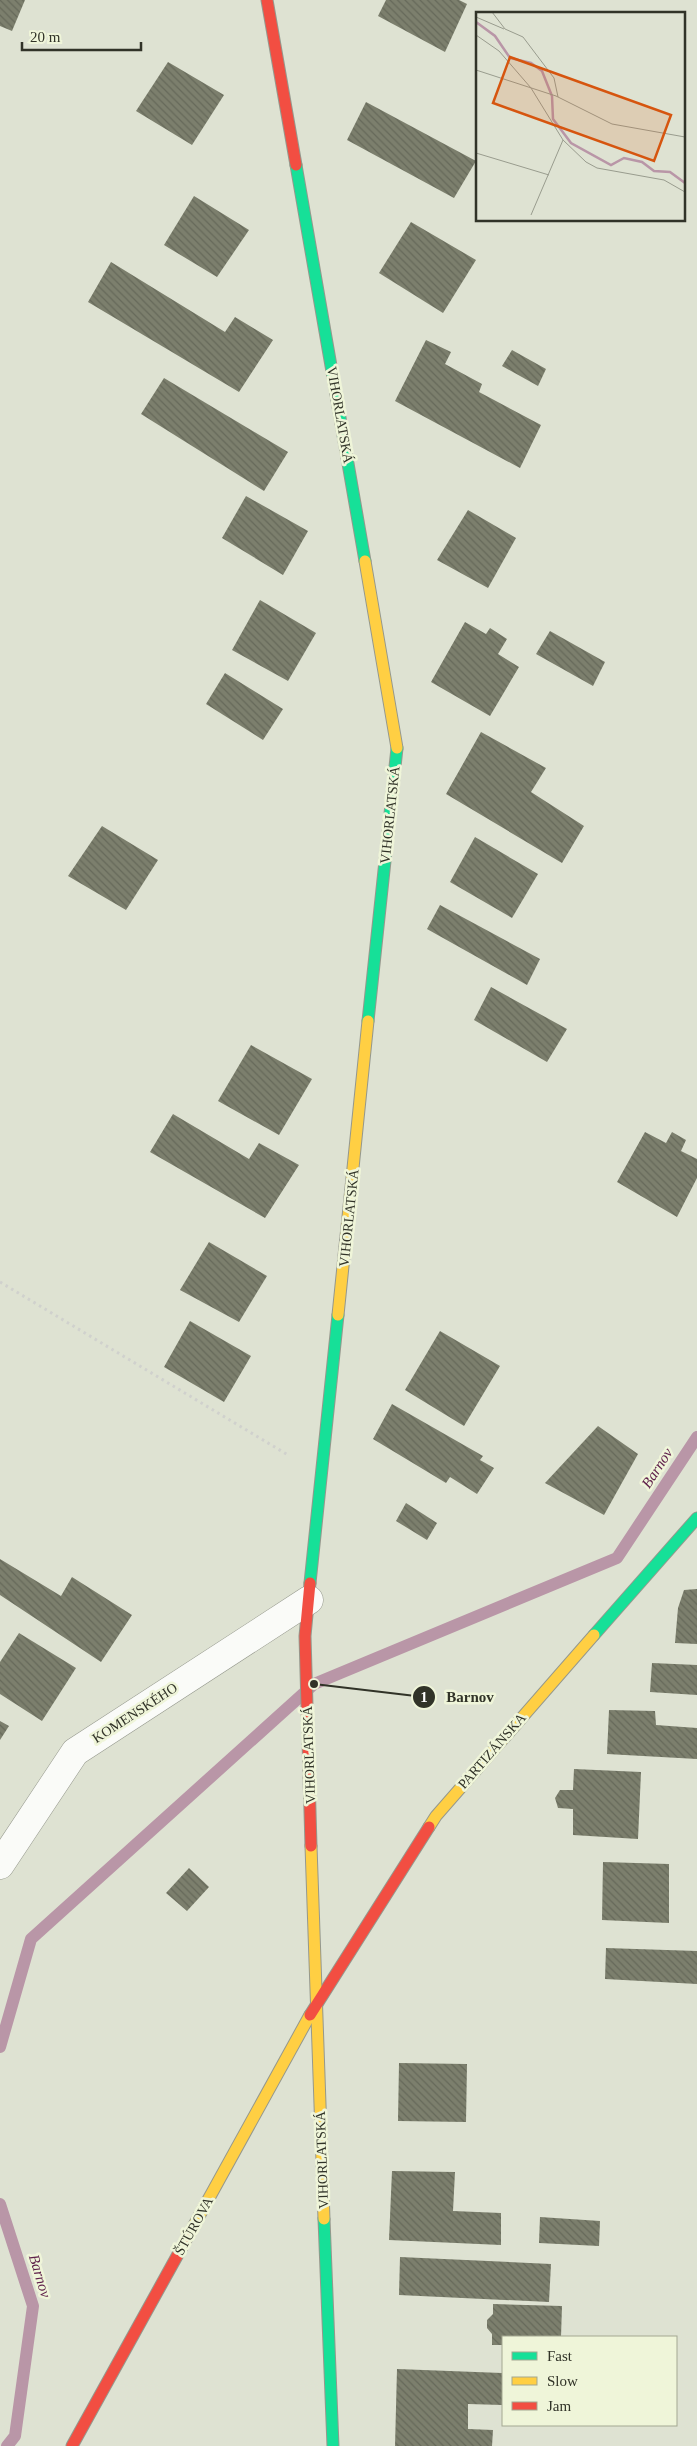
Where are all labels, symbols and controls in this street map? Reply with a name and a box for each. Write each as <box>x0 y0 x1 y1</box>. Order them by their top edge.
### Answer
inset map <box>476 12 684 221</box>
scale bar <box>22 20 141 52</box>
text: 20 m <box>30 29 61 45</box>
street label: VIHORLATSKÁ <box>324 365 357 465</box>
street label: VIHORLATSKÁ <box>376 764 403 865</box>
street label: VIHORLATSKÁ <box>335 1167 362 1268</box>
water label: Barnov <box>638 1445 676 1491</box>
street label: KOMENSKÉHO <box>89 1679 180 1746</box>
callout: Barnov <box>411 1682 504 1712</box>
text: 1 <box>420 1689 428 1705</box>
text: Barnov <box>446 1689 494 1705</box>
street label: VIHORLATSKÁ <box>299 1705 318 1804</box>
street label: PARTIZÁNSKA <box>454 1709 529 1792</box>
street label: VIHORLATSKÁ <box>312 2110 331 2209</box>
street label: ŠTÚROVA <box>171 2193 217 2258</box>
water label: Barnov <box>26 2253 54 2300</box>
legend <box>502 2336 677 2426</box>
text: Fast <box>547 2348 573 2364</box>
text: Slow <box>547 2373 578 2389</box>
text: Jam <box>547 2398 571 2414</box>

